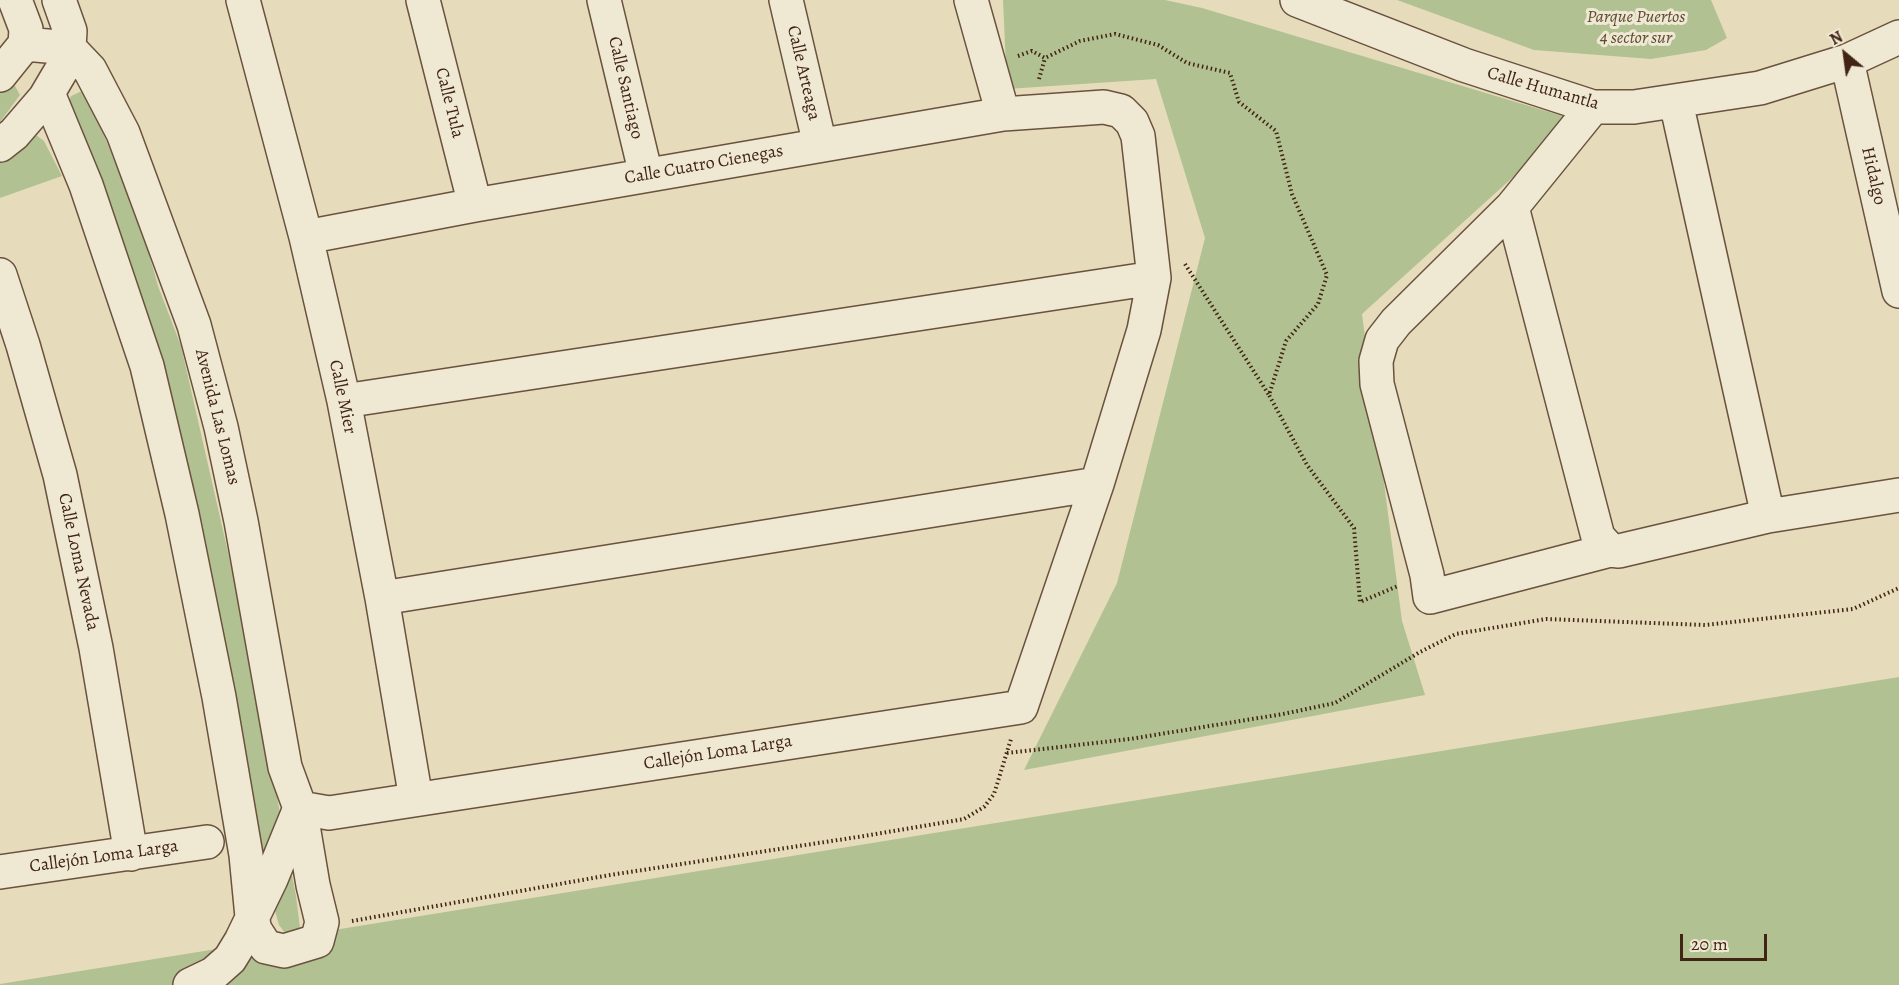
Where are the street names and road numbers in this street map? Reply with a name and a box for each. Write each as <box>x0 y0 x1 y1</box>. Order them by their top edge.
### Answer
street label: Calle Arteaga <box>782 23 824 123</box>
street label: Calle Santiago <box>603 34 647 142</box>
street label: Calle Humantla <box>1485 63 1601 115</box>
street label: Calle Tula <box>430 66 468 140</box>
street label: Calle Cuatro Cienegas <box>623 140 785 190</box>
street label: Hidalgo <box>1856 145 1890 207</box>
street label: Avenida Las Lomas <box>190 347 244 487</box>
street label: Calle Mier <box>324 358 360 436</box>
street label: Calle Loma Nevada <box>53 491 103 633</box>
street label: Callejón Loma Larga <box>642 731 794 775</box>
street label: Callejón Loma Larga <box>28 836 180 878</box>

